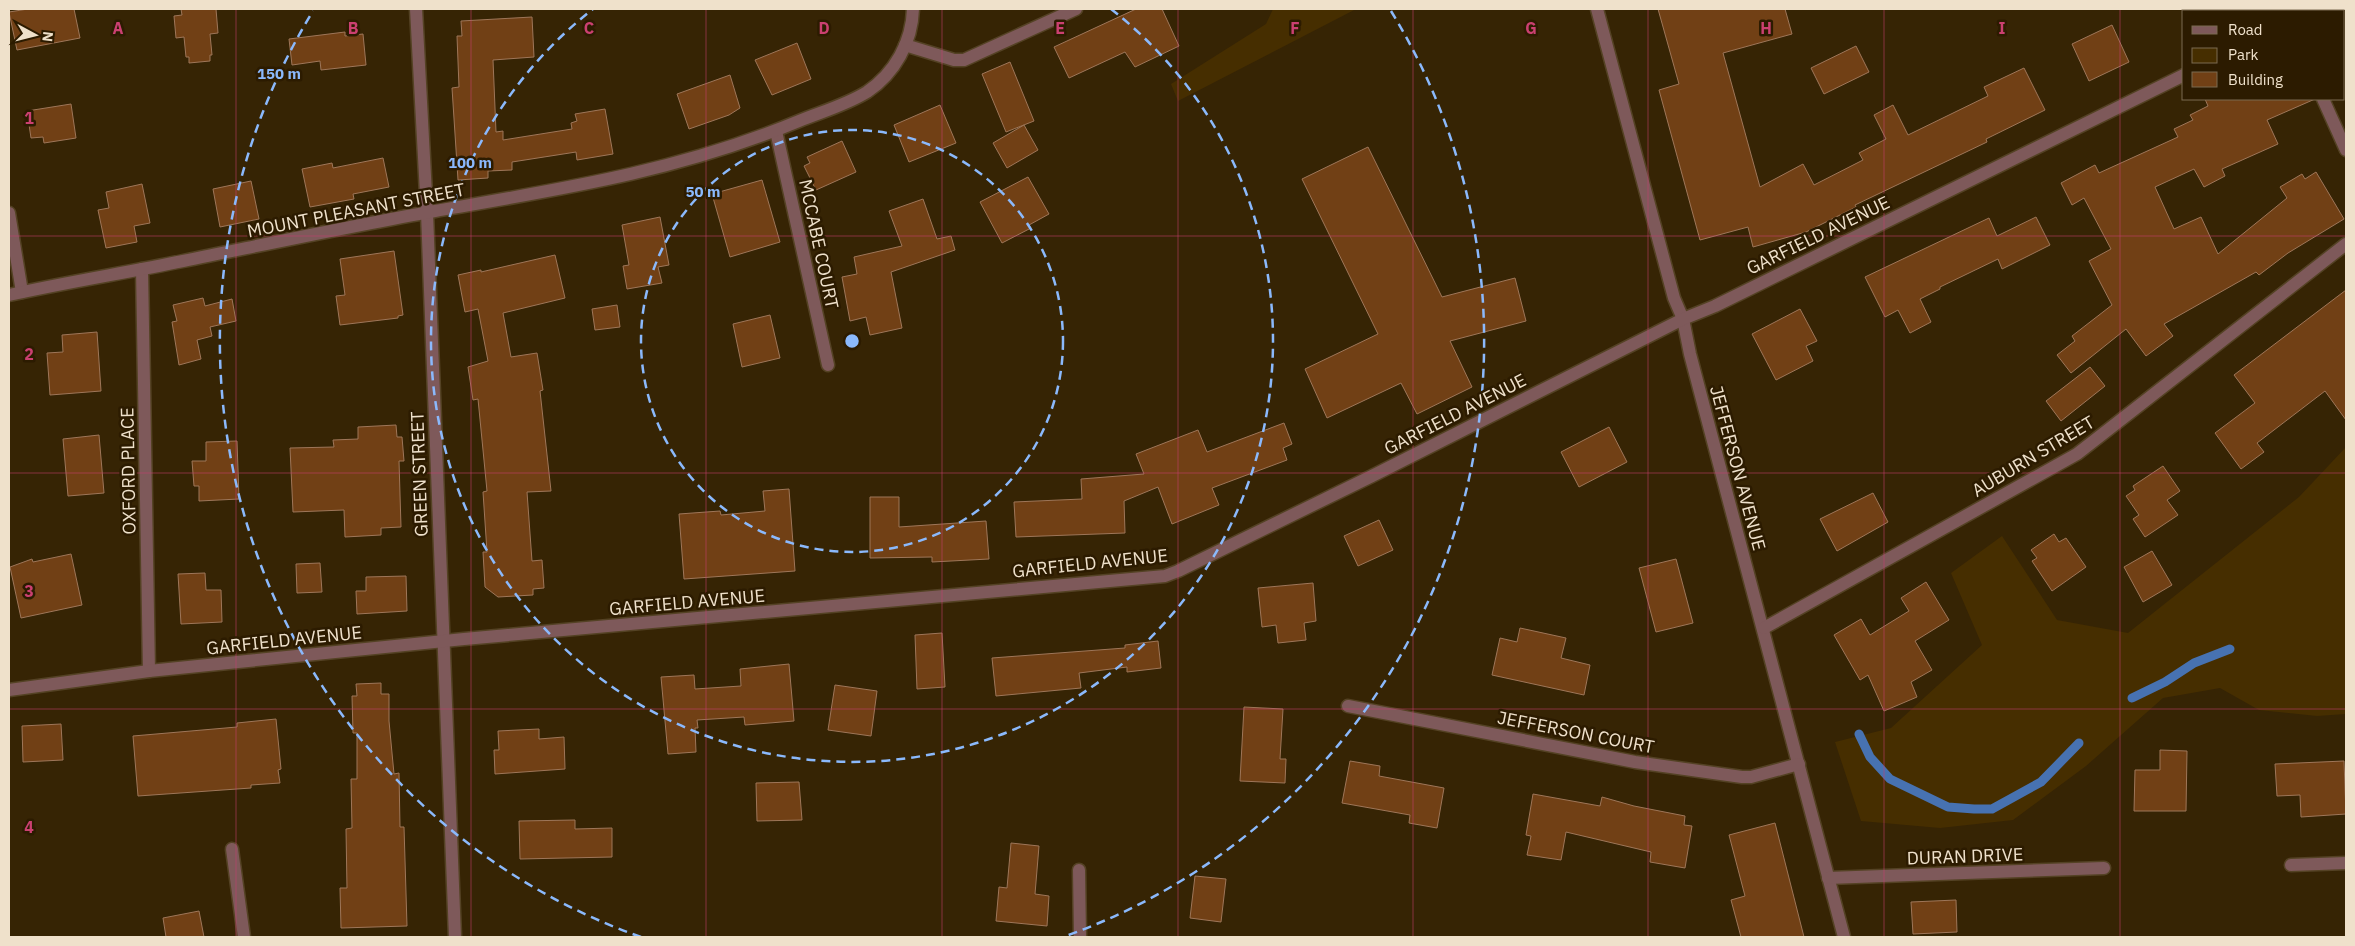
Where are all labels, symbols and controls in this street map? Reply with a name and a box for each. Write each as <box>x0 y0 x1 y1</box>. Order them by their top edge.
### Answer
north arrow <box>10 10 60 60</box>
legend <box>2182 10 2345 100</box>
text: A <box>113 18 124 38</box>
text: B <box>348 18 359 38</box>
text: C <box>584 18 594 38</box>
text: D <box>818 18 830 38</box>
text: E <box>1055 18 1065 38</box>
text: F <box>1290 18 1300 38</box>
text: G <box>1525 18 1537 38</box>
text: H <box>1760 18 1772 38</box>
text: I <box>1999 18 2006 38</box>
text: Road <box>2228 20 2263 39</box>
text: N <box>38 30 57 43</box>
text: Park <box>2228 45 2258 64</box>
text: 150 m <box>257 64 301 83</box>
text: Building <box>2228 70 2283 89</box>
text: 1 <box>24 108 34 128</box>
text: 100 m <box>448 153 492 172</box>
street label: MCCABE COURT <box>794 177 844 311</box>
street label: MOUNT PLEASANT STREET <box>245 178 467 242</box>
text: 50 m <box>686 182 720 201</box>
street label: GARFIELD AVENUE <box>1743 190 1893 280</box>
centre of rings <box>843 332 861 350</box>
text: 2 <box>24 344 34 364</box>
street label: GARFIELD AVENUE <box>1380 368 1530 460</box>
street label: JEFFERSON AVENUE <box>1705 383 1771 553</box>
street label: OXFORD PLACE <box>115 407 141 535</box>
street label: AUBURN STREET <box>1967 410 2099 502</box>
street label: GREEN STREET <box>405 411 433 537</box>
street label: GARFIELD AVENUE <box>1011 543 1169 583</box>
text: 3 <box>24 581 34 601</box>
street label: GARFIELD AVENUE <box>608 584 766 620</box>
street label: GARFIELD AVENUE <box>205 620 363 660</box>
street label: JEFFERSON COURT <box>1496 706 1656 758</box>
text: 4 <box>24 817 34 837</box>
street label: DURAN DRIVE <box>1906 842 2024 870</box>

